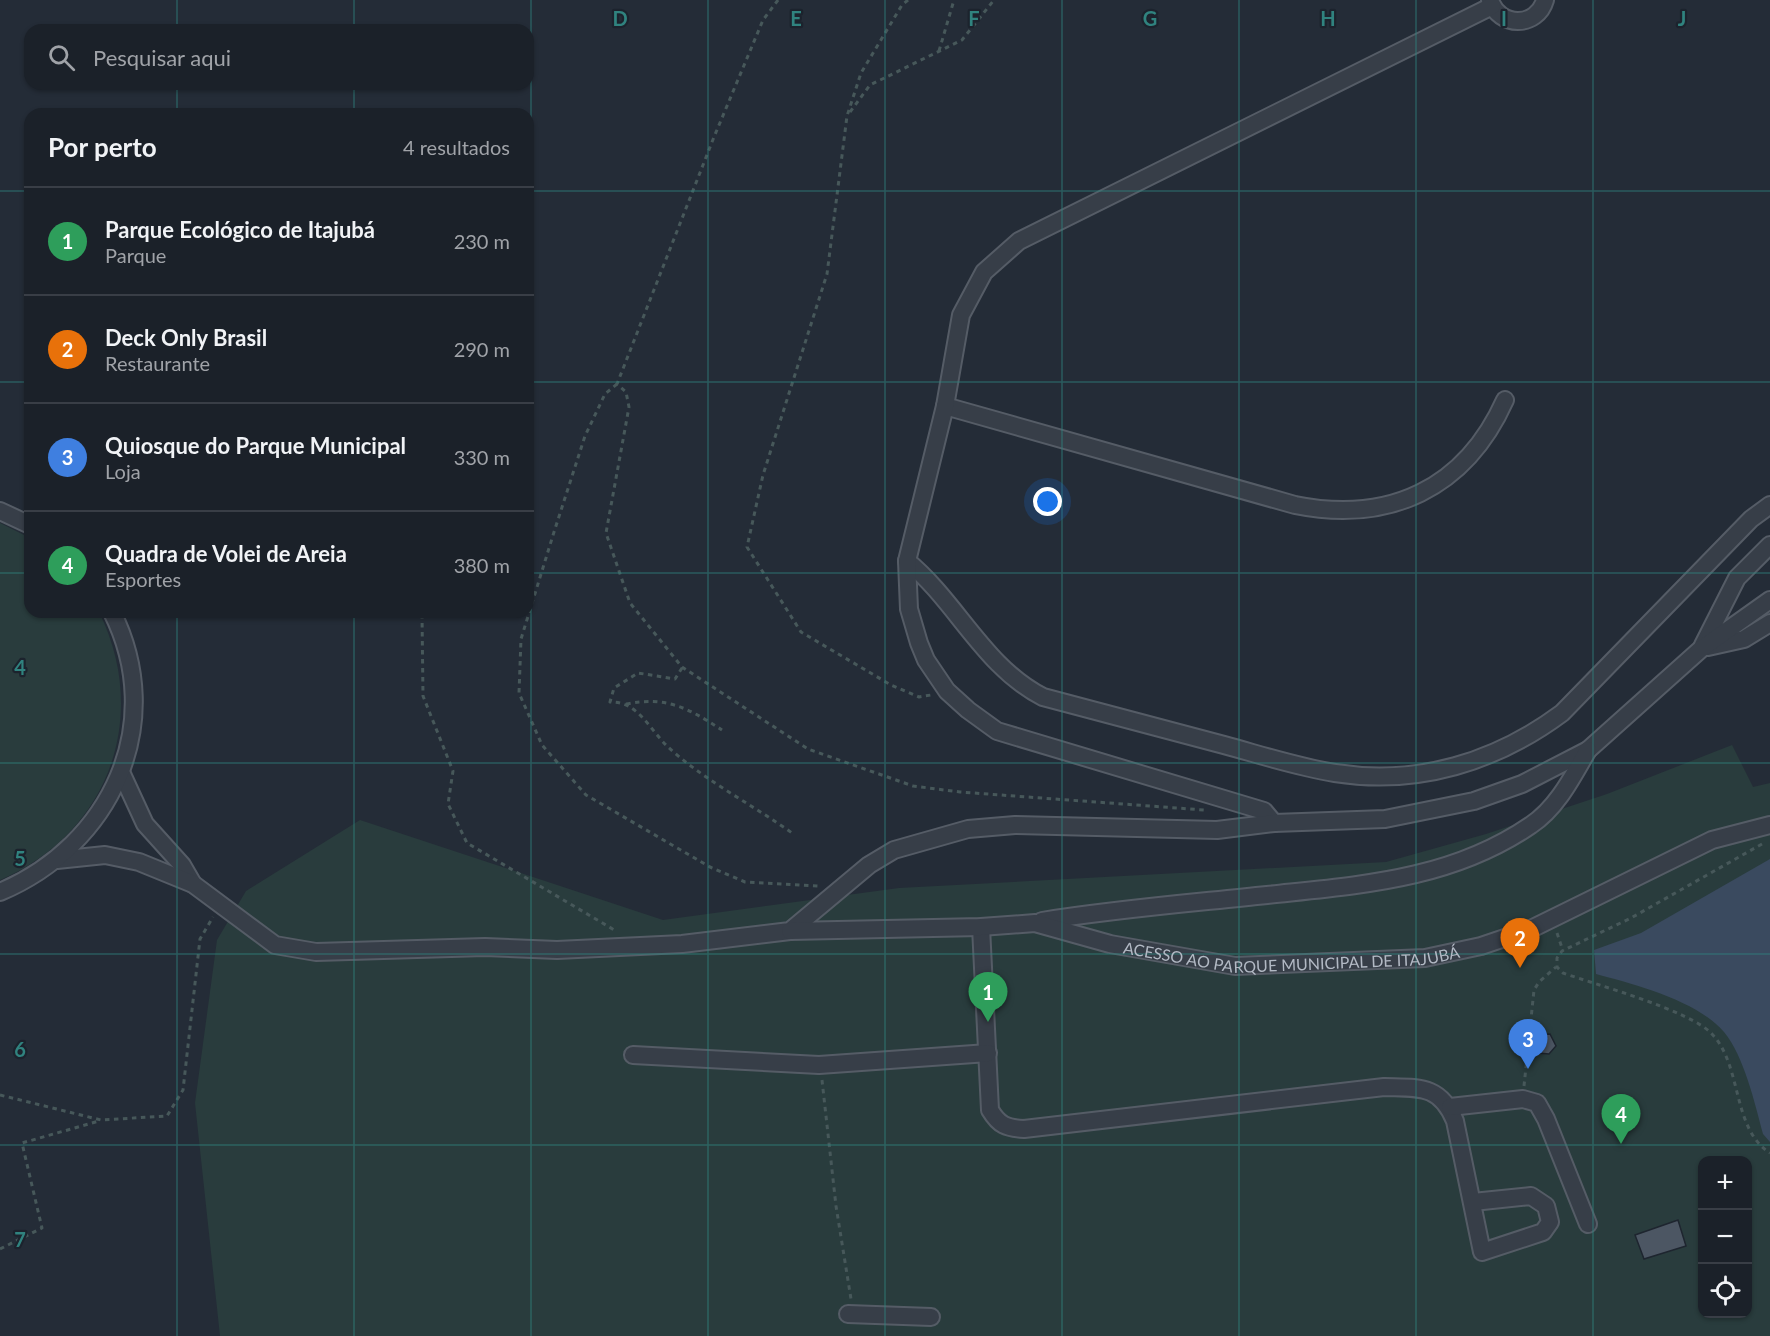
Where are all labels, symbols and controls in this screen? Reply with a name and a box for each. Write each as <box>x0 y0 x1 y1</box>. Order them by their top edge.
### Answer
text: D <box>612 6 628 30</box>
text: E <box>790 6 802 30</box>
text: F <box>968 6 980 30</box>
text: G <box>1143 6 1157 30</box>
text: H <box>1320 6 1336 30</box>
text: I <box>1501 6 1507 30</box>
text: J <box>1678 6 1686 30</box>
search box <box>24 24 534 90</box>
icon: search <box>45 41 78 74</box>
text: Pesquisar aqui <box>93 44 231 71</box>
text: Por perto <box>48 131 157 163</box>
text: 4 resultados <box>403 135 510 159</box>
text: Parque Ecológico de Itajubá <box>105 216 375 243</box>
text: 1 <box>62 229 73 253</box>
text: 230 m <box>454 229 510 253</box>
text: Parque <box>105 243 166 267</box>
text: Deck Only Brasil <box>105 324 267 351</box>
text: 2 <box>62 337 73 361</box>
text: 290 m <box>454 337 510 361</box>
text: Restaurante <box>105 351 210 375</box>
text: Quiosque do Parque Municipal <box>105 432 406 459</box>
text: 3 <box>62 445 73 469</box>
text: 330 m <box>454 445 510 469</box>
text: Loja <box>105 459 141 483</box>
your location <box>1033 487 1062 516</box>
text: Quadra de Volei de Areia <box>105 540 347 567</box>
text: 4 <box>62 553 73 577</box>
text: 380 m <box>454 553 510 577</box>
text: Esportes <box>105 567 181 591</box>
text: 4 <box>14 655 26 679</box>
text: 5 <box>14 846 26 870</box>
pin: 2 <box>1500 918 1540 968</box>
street label: ACESSO AO PARQUE MUNICIPAL DE ITAJUBÁ <box>1122 937 1461 976</box>
pin: 1 <box>968 972 1008 1022</box>
pin: 3 <box>1508 1020 1547 1069</box>
text: 6 <box>14 1037 26 1061</box>
pin: 4 <box>1602 1094 1640 1144</box>
map controls <box>1698 1156 1752 1318</box>
button: + <box>1698 1156 1752 1210</box>
button: − <box>1698 1210 1752 1264</box>
text: 7 <box>14 1227 26 1251</box>
button: locate <box>1698 1264 1752 1318</box>

